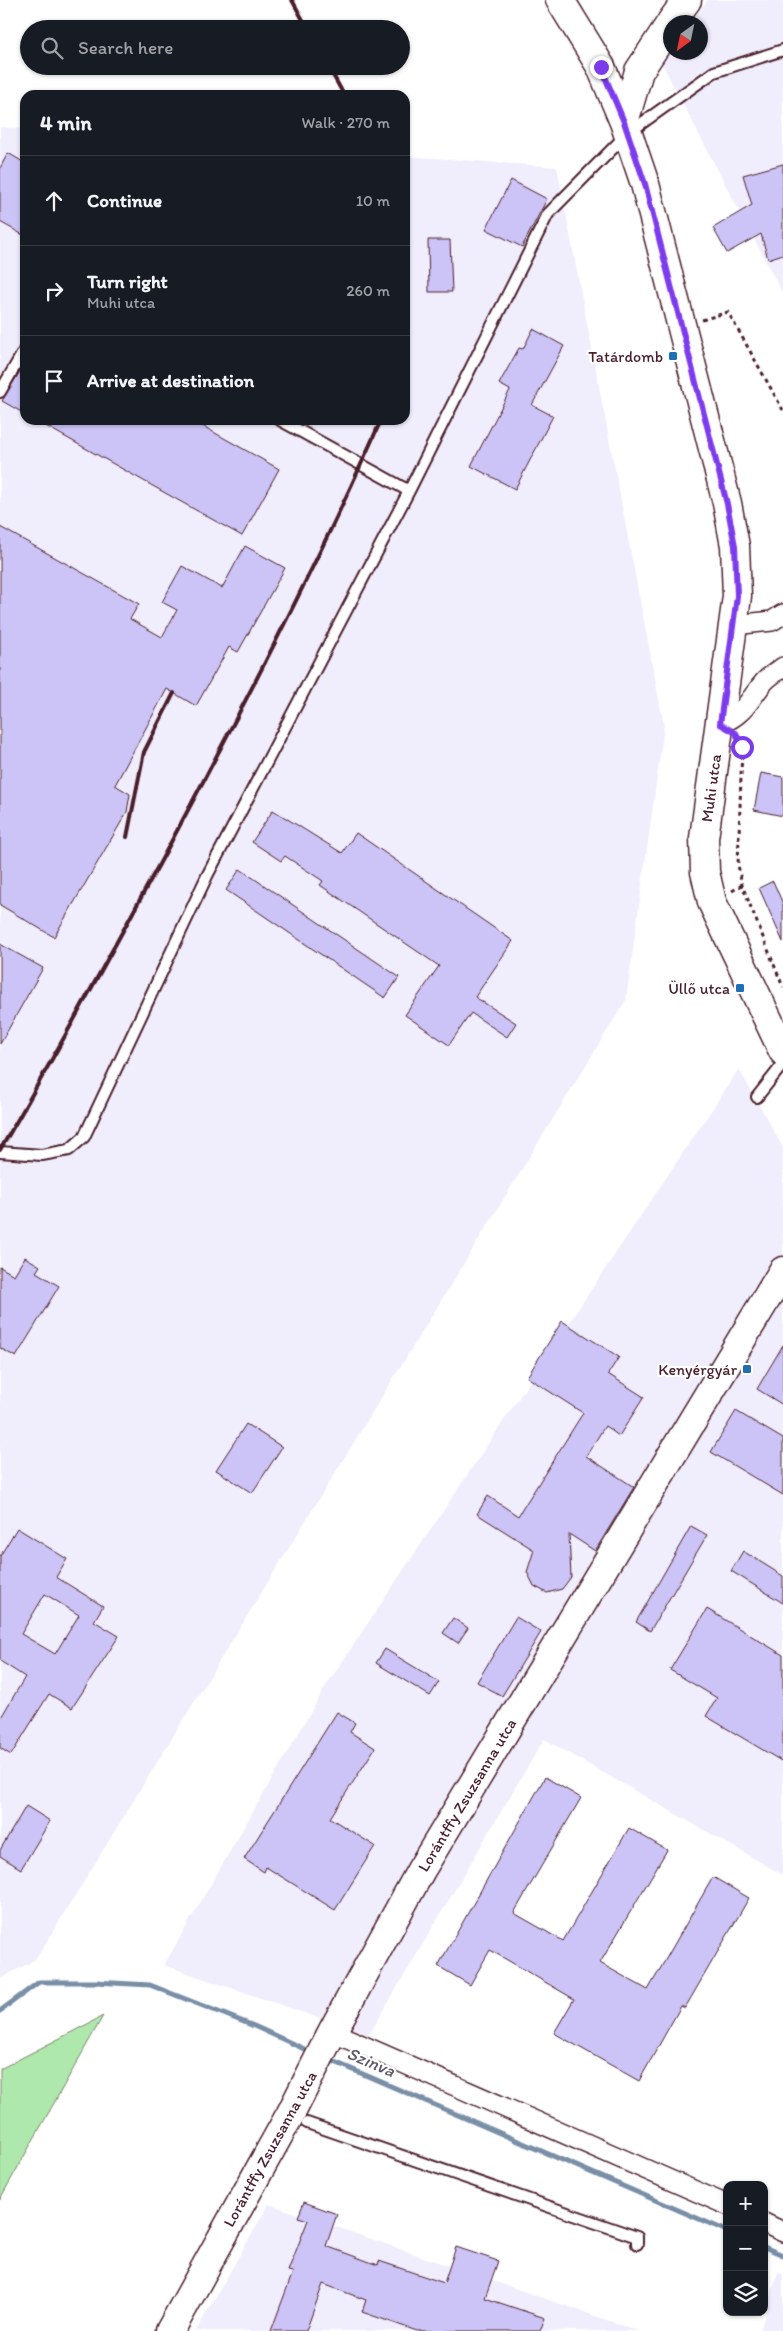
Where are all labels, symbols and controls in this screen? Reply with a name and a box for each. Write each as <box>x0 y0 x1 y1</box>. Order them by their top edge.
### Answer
north arrow <box>663 15 708 60</box>
search box <box>20 20 410 75</box>
icon: search <box>38 34 66 62</box>
text: Search here <box>78 36 173 59</box>
route end <box>590 56 613 79</box>
text: 4 min <box>40 110 92 135</box>
text: Walk · 270 m <box>302 113 390 132</box>
icon: ahead <box>40 187 68 215</box>
text: Continue <box>87 189 162 212</box>
text: 10 m <box>356 191 390 210</box>
text: Turn right <box>87 270 168 293</box>
icon: right <box>40 277 68 305</box>
text: 260 m <box>346 281 390 300</box>
text: Muhi utca <box>87 293 155 312</box>
place label: Tatárdomb <box>588 347 663 366</box>
marker: Tatárdomb <box>667 350 679 362</box>
icon: arrive <box>40 367 68 395</box>
text: Arrive at destination <box>87 369 254 392</box>
route start <box>731 736 754 759</box>
street label: Muhi utca <box>697 752 725 823</box>
place label: Üllő utca <box>668 979 730 998</box>
marker: Üllő utca <box>734 982 746 994</box>
place label: Kenyérgyár <box>658 1360 738 1379</box>
marker: Kenyérgyár <box>741 1363 753 1375</box>
street label: Lorántffy Zsuzsanna utca <box>414 1715 520 1875</box>
water label: Szinva <box>344 2042 399 2082</box>
street label: Lorántffy Zsuzsanna utca <box>219 2068 321 2230</box>
map controls <box>723 2181 768 2316</box>
button: + <box>723 2181 768 2226</box>
button: − <box>723 2226 768 2271</box>
button: layers <box>723 2271 768 2316</box>

